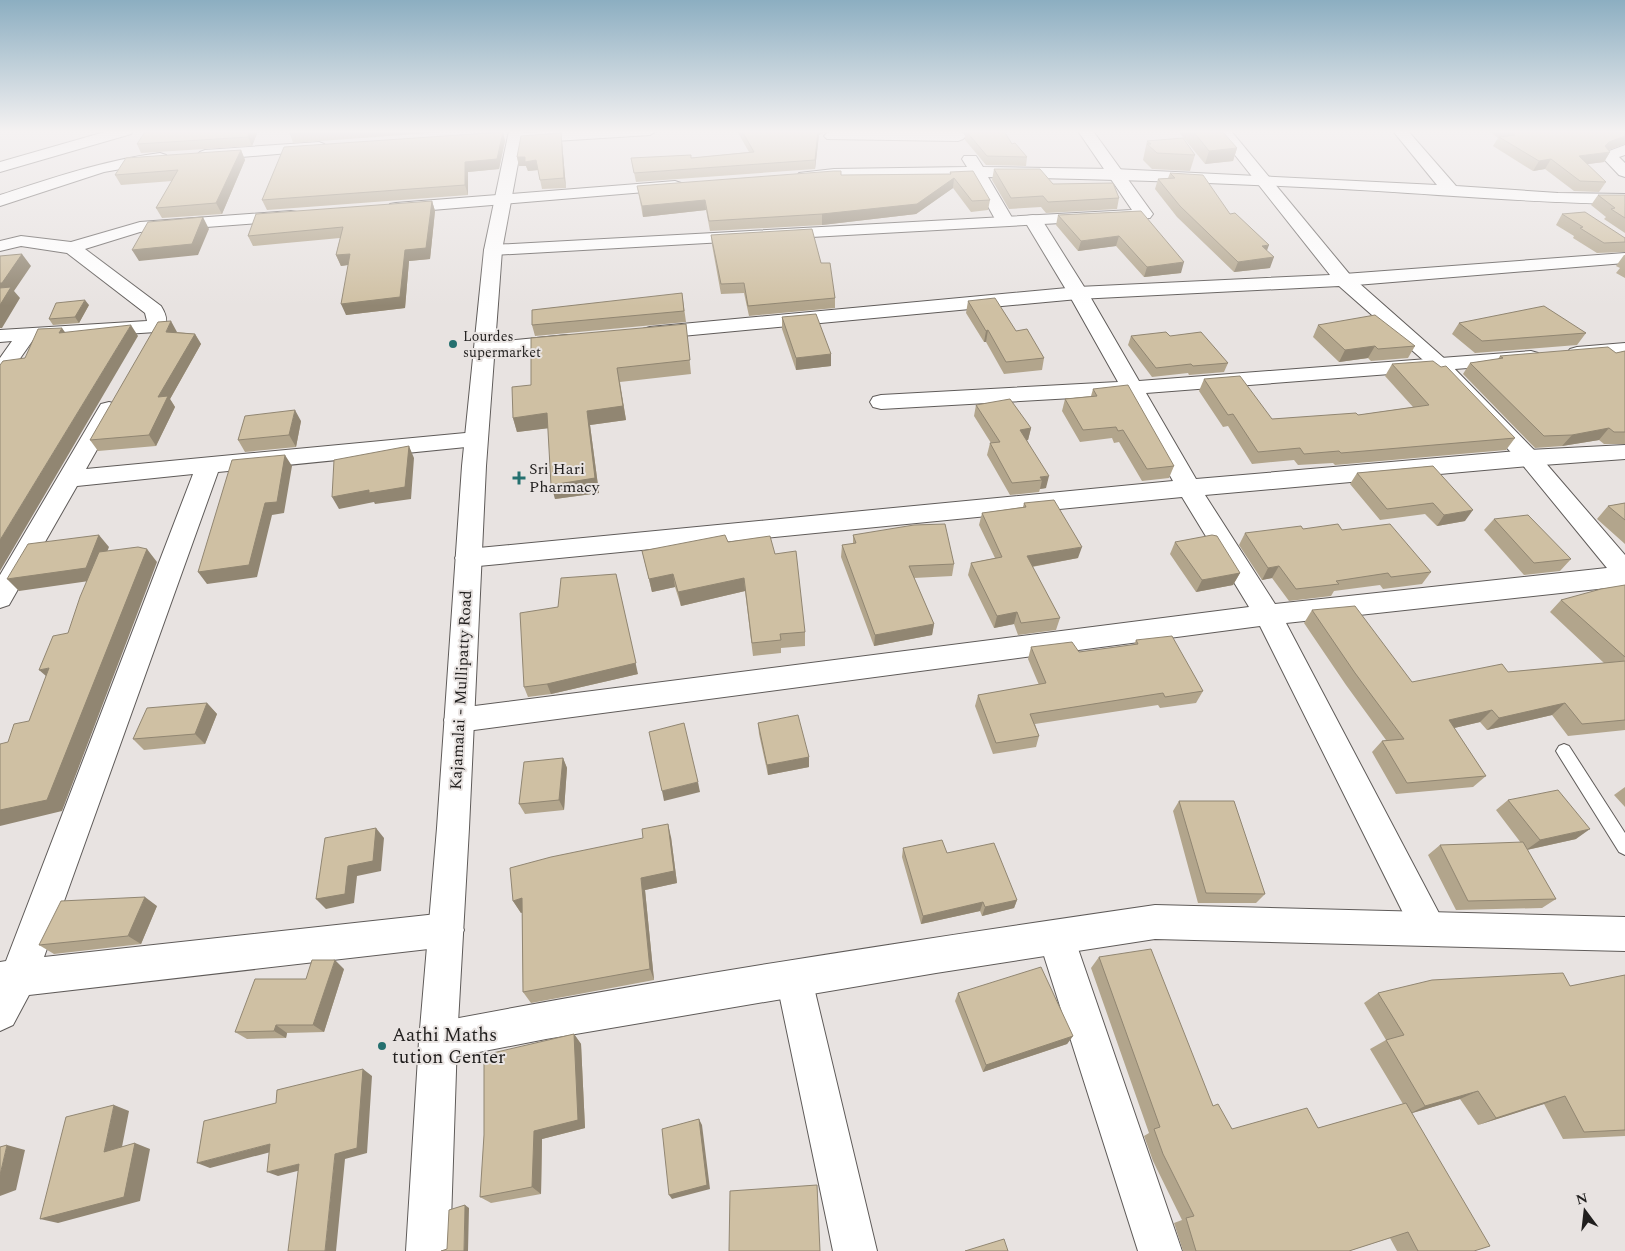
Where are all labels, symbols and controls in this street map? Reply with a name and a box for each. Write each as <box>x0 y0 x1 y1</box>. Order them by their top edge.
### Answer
place label: Lourdes supermarket <box>463 326 541 363</box>
marker: Lourdes supermarket <box>447 338 459 350</box>
place label: Sri Hari Pharmacy <box>529 457 601 499</box>
marker: Sri Hari Pharmacy <box>513 472 525 484</box>
street label: Kajamalai - Mullipatty Road <box>444 590 478 790</box>
place label: Aathi Maths tution Center <box>392 1021 506 1072</box>
marker: Aathi Maths tution Center <box>376 1040 388 1052</box>
north arrow <box>1560 1186 1610 1236</box>
text: N <box>1574 1187 1590 1211</box>

